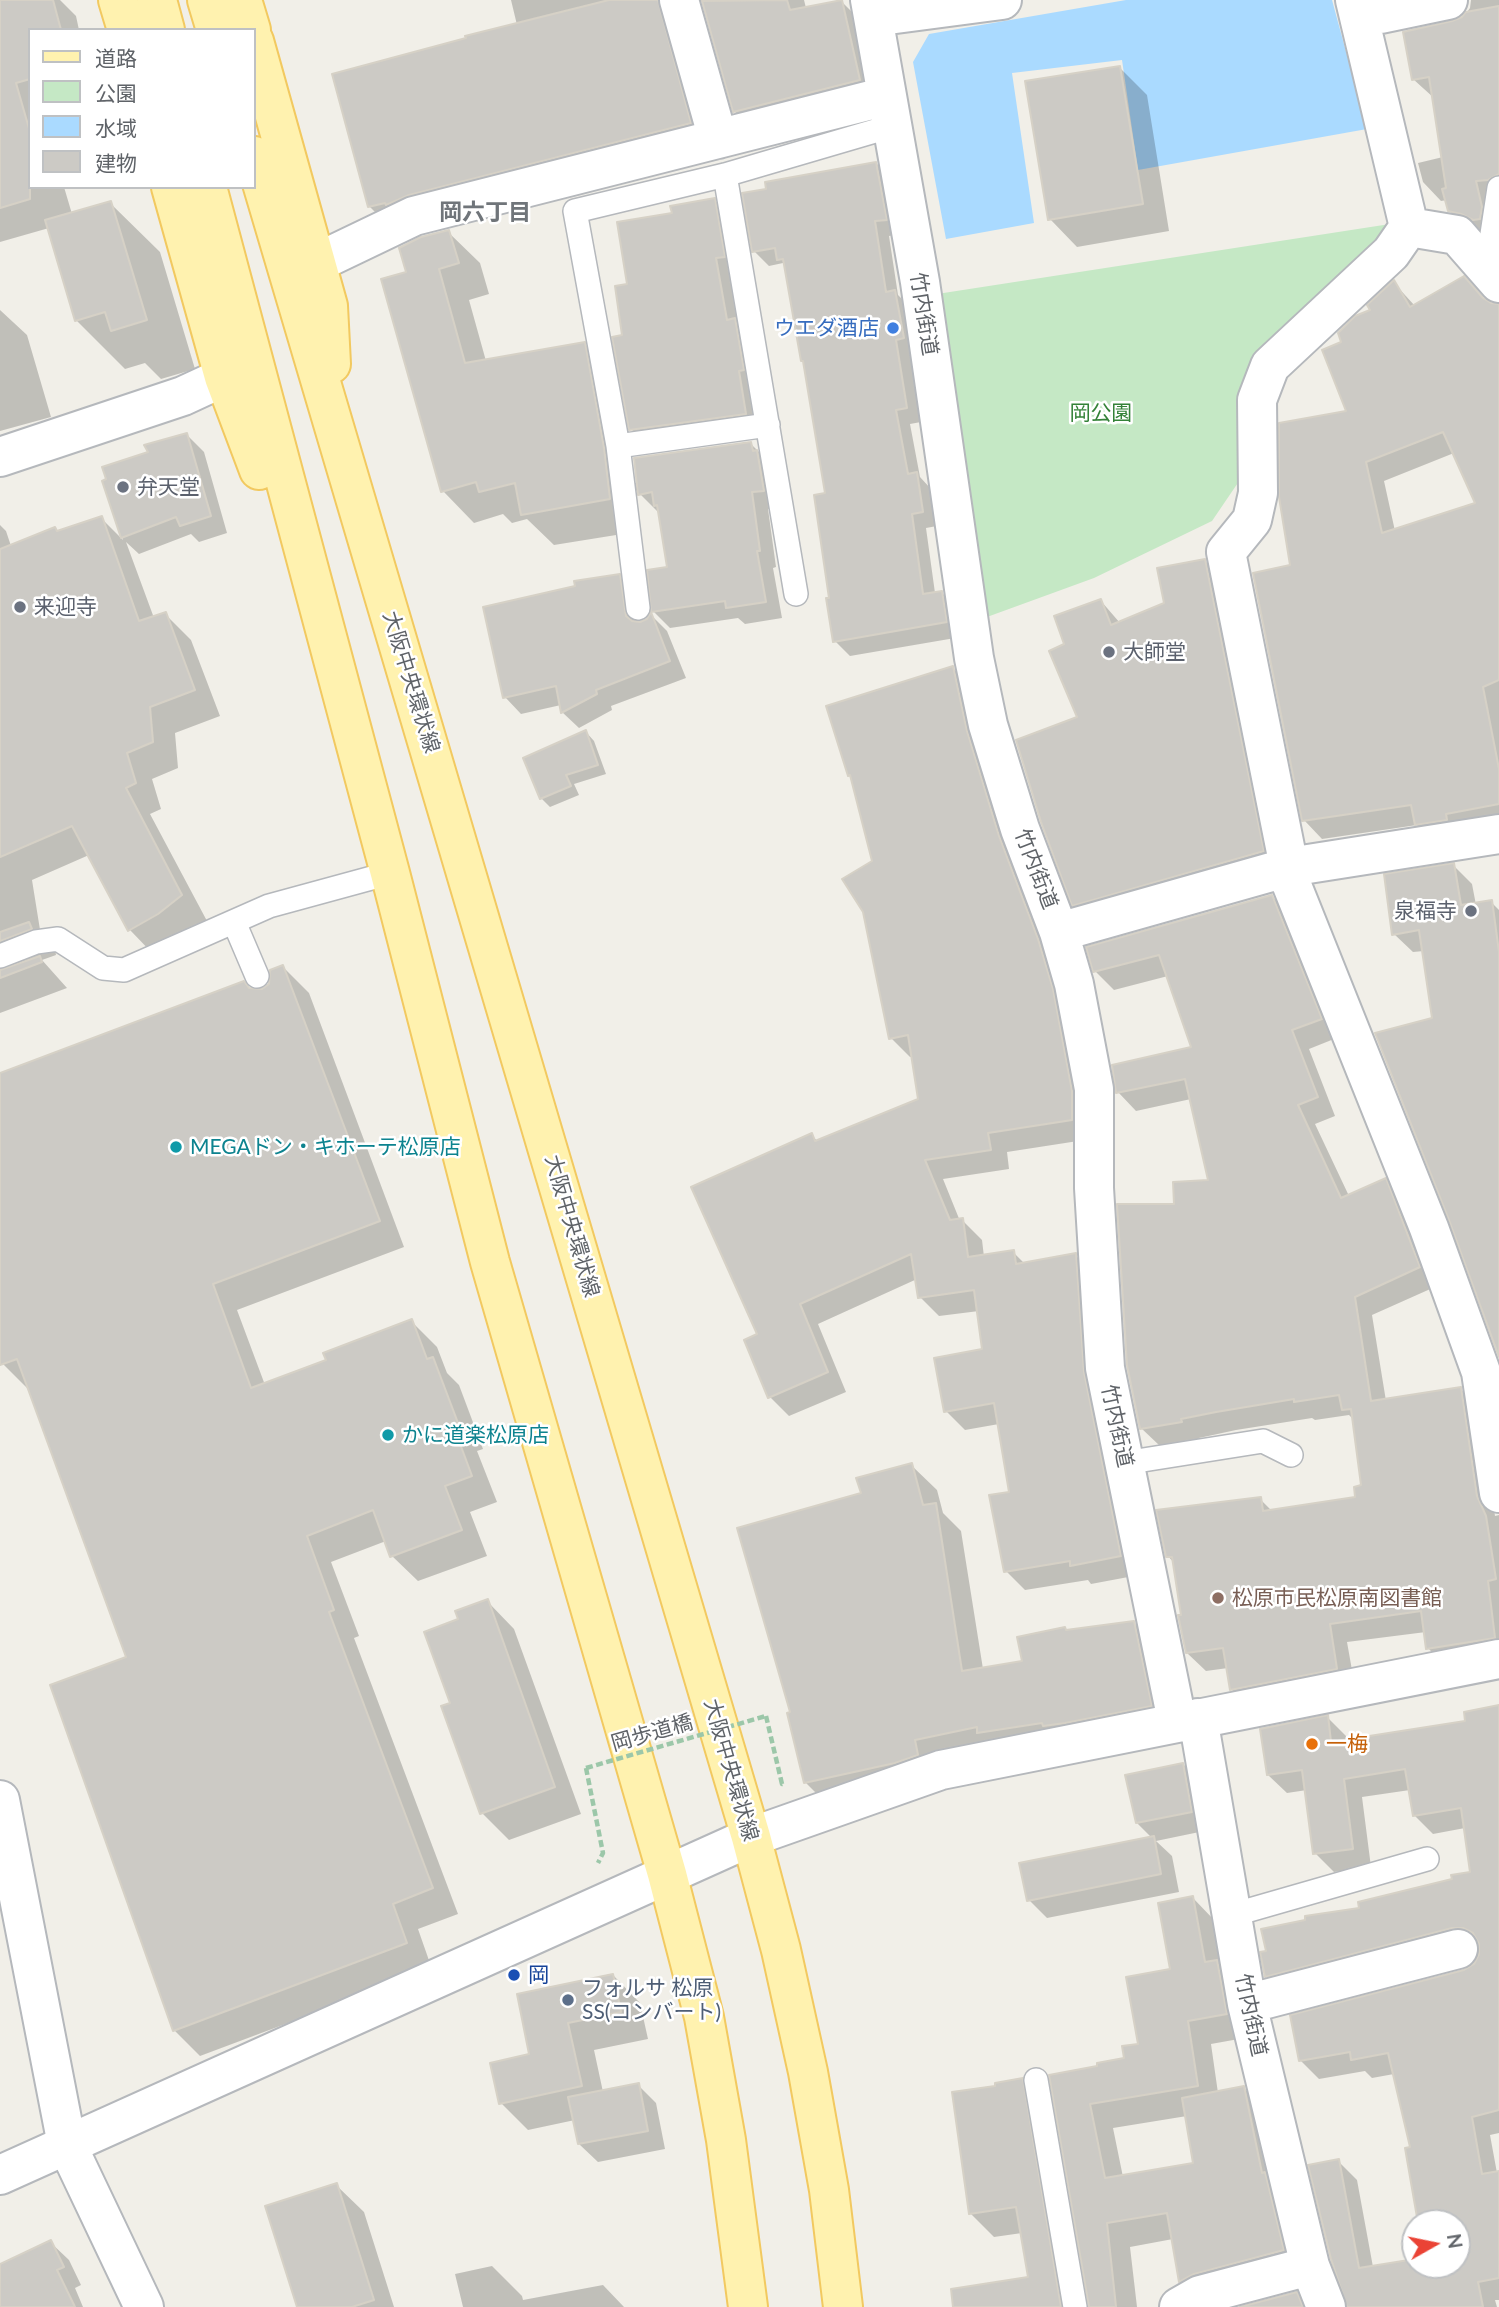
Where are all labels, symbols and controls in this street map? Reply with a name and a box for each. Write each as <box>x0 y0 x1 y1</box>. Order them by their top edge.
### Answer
legend <box>28 28 256 189</box>
text: 道路 <box>95 45 137 70</box>
text: 公園 <box>95 80 137 105</box>
text: 水域 <box>95 115 137 140</box>
text: 建物 <box>95 150 137 175</box>
district label: 岡六丁目 <box>439 199 531 227</box>
street label: 竹内街道 <box>905 271 943 357</box>
place label: ウエダ酒店 <box>774 315 879 341</box>
marker: ウエダ酒店 <box>885 320 901 336</box>
park label: 岡公園 <box>1070 400 1132 426</box>
place label: 弁天堂 <box>137 474 200 500</box>
marker: 弁天堂 <box>115 479 131 495</box>
place label: 来迎寺 <box>34 594 97 620</box>
marker: 来迎寺 <box>12 599 28 615</box>
street label: 大阪中央環状線 <box>377 608 445 756</box>
place label: 大師堂 <box>1123 639 1186 665</box>
marker: 大師堂 <box>1101 644 1117 660</box>
street label: 竹内街道 <box>1009 825 1063 913</box>
place label: 泉福寺 <box>1394 898 1457 924</box>
marker: 泉福寺 <box>1463 903 1479 919</box>
place label: MEGAドン・キホーテ松原店 <box>190 1134 461 1160</box>
marker: MEGAドン・キホーテ松原店 <box>168 1139 184 1155</box>
street label: 大阪中央環状線 <box>540 1152 604 1300</box>
street label: 竹内街道 <box>1096 1382 1138 1470</box>
place label: かに道楽松原店 <box>402 1422 549 1448</box>
marker: かに道楽松原店 <box>380 1427 396 1443</box>
place label: 松原市民松原南図書館 <box>1232 1585 1442 1611</box>
marker: 松原市民松原南図書館 <box>1210 1590 1226 1606</box>
street label: 大阪中央環状線 <box>699 1696 763 1844</box>
street label: 岡歩道橋 <box>608 1709 696 1757</box>
place label: 一梅 <box>1326 1731 1368 1757</box>
marker: 一梅 <box>1304 1736 1320 1752</box>
place label: 岡 <box>528 1962 549 1988</box>
marker: 岡 <box>506 1967 522 1983</box>
street label: 竹内街道 <box>1230 1971 1272 2059</box>
place label: フォルサ 松原 SS(コンバート) <box>582 1975 721 2025</box>
marker: フォルサ 松原 SS(コンバート) <box>560 1992 576 2008</box>
north arrow <box>1401 2209 1471 2279</box>
text: N <box>1443 2232 1468 2250</box>

